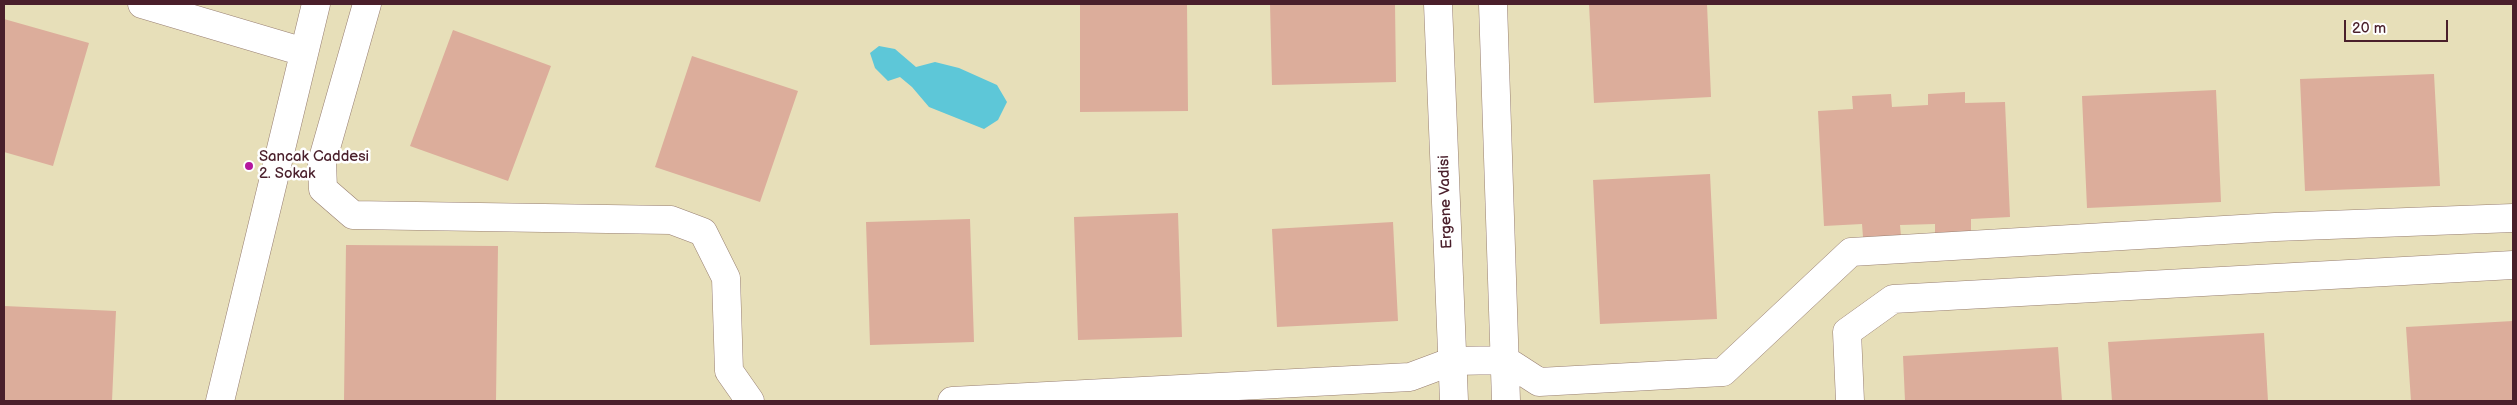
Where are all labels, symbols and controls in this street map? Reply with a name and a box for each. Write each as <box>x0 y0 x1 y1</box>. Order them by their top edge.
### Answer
scale bar <box>2347 10 2451 42</box>
text: 20 m <box>2352 19 2386 38</box>
place label: Sancak Caddesi 2. Sokak <box>259 148 369 183</box>
street label: Ergene Vadisi <box>1435 155 1457 249</box>
marker: Sancak Caddesi 2. Sokak <box>243 160 255 172</box>

